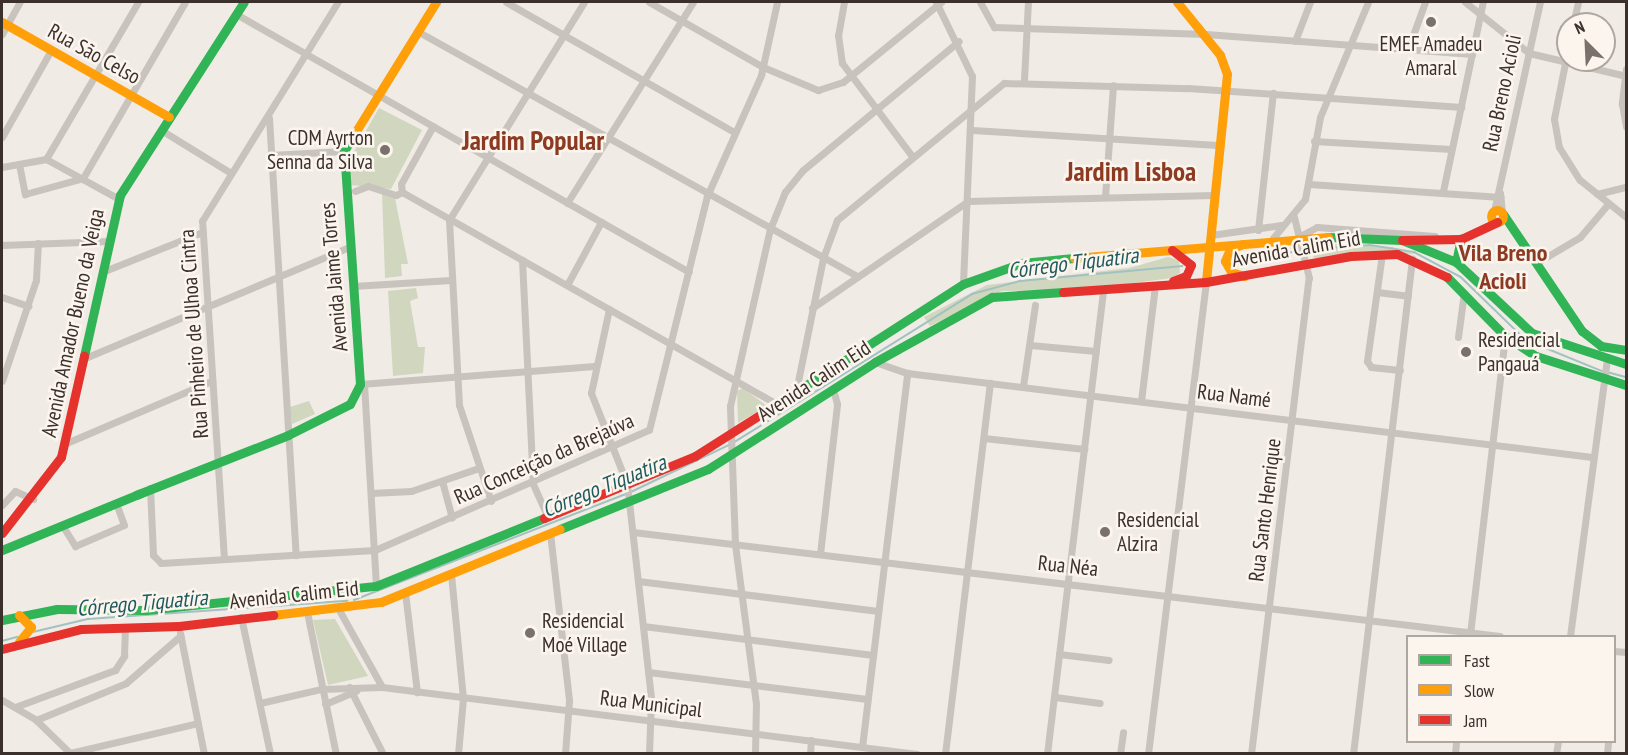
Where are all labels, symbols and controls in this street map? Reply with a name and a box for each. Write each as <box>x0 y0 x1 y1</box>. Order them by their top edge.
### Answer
north arrow <box>1556 12 1616 72</box>
marker: EMEF Amadeu Amaral <box>1424 15 1438 29</box>
text: N <box>1571 16 1587 38</box>
street label: Rua São Celso <box>43 18 145 90</box>
place label: EMEF Amadeu Amaral <box>1379 31 1483 81</box>
street label: Rua Breno Acioli <box>1477 32 1527 154</box>
place label: CDM Ayrton Senna da Silva <box>267 125 373 175</box>
district label: Jardim Popular <box>462 125 604 157</box>
marker: CDM Ayrton Senna da Silva <box>378 143 392 157</box>
district label: Jardim Lisboa <box>1066 156 1196 188</box>
street label: Avenida Jaime Torres <box>315 201 353 353</box>
street label: Avenida Amador Bueno da Veiga <box>36 206 110 440</box>
street label: Avenida Calim Eid <box>1230 225 1362 273</box>
street label: Rua Pinheiro de Ulhoa Cintra <box>174 229 214 439</box>
district label: Vila Breno Acioli <box>1459 239 1547 295</box>
water label: Córrego Tiquatira <box>1006 242 1140 284</box>
place label: Residencial Pangauá <box>1478 327 1560 377</box>
street label: Avenida Calim Eid <box>753 335 875 427</box>
marker: Residencial Pangauá <box>1459 345 1473 359</box>
street label: Rua Namé <box>1196 379 1272 413</box>
street label: Rua Conceição da Brejaúva <box>450 408 638 510</box>
street label: Rua Santo Henrique <box>1244 437 1286 583</box>
water label: Córrego Tiquatira <box>538 449 670 523</box>
place label: Residencial Alzira <box>1117 507 1199 557</box>
marker: Residencial Alzira <box>1098 525 1112 539</box>
street label: Rua Néa <box>1037 550 1099 582</box>
street label: Avenida Calim Eid <box>228 576 360 614</box>
water label: Córrego Tiquatira <box>75 584 209 622</box>
place label: Residencial Moé Village <box>542 608 628 658</box>
marker: Residencial Moé Village <box>523 626 537 640</box>
legend <box>1406 635 1616 743</box>
text: Fast <box>1464 649 1490 672</box>
text: Slow <box>1464 679 1494 702</box>
street label: Rua Municipal <box>598 685 704 723</box>
text: Jam <box>1464 709 1487 732</box>

